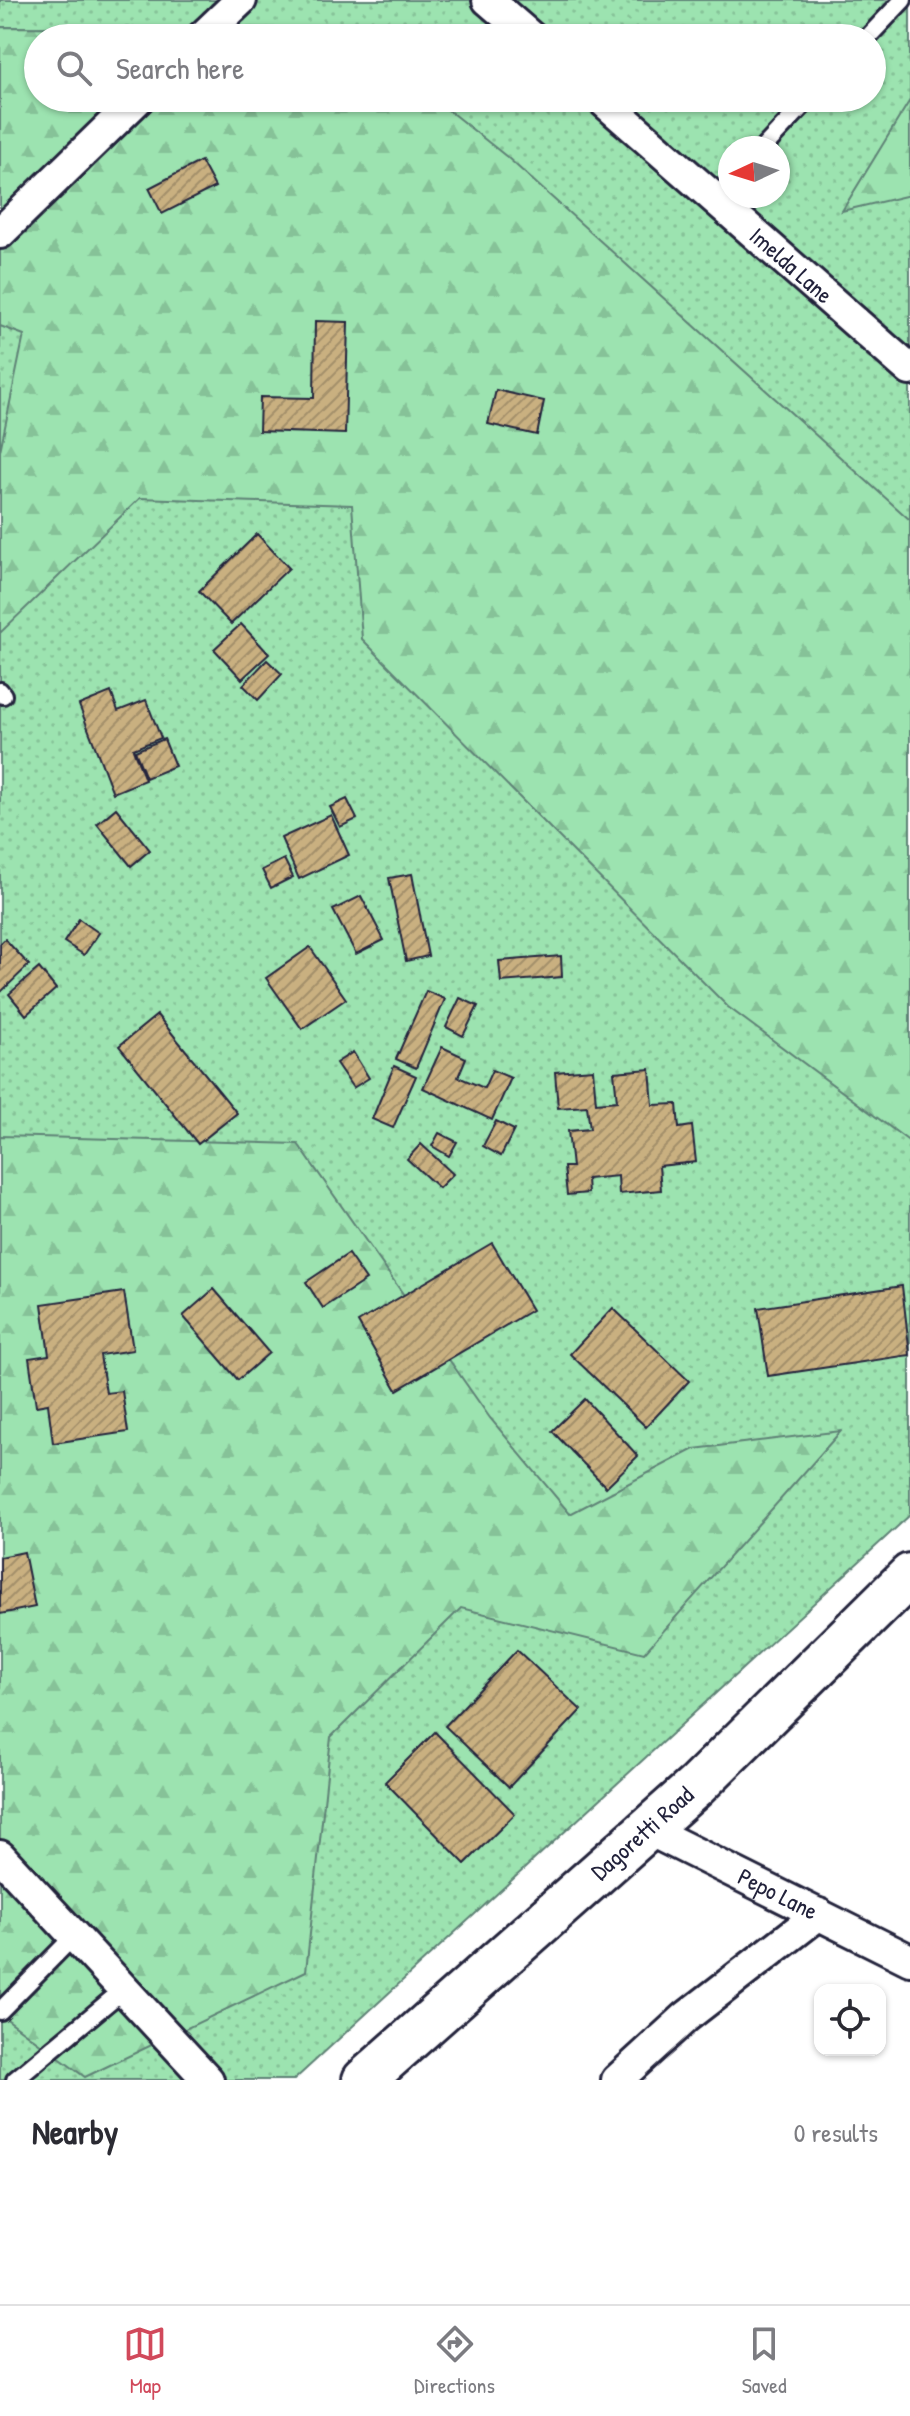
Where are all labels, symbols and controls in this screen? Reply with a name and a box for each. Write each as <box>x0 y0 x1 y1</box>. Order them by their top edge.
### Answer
search box <box>24 24 886 112</box>
icon: search <box>52 46 96 90</box>
text: Search here <box>116 48 244 88</box>
north arrow <box>718 136 790 208</box>
street label: Imelda Lane <box>743 219 840 310</box>
street label: Dagoretti Road <box>584 1779 700 1887</box>
street label: Pepo Lane <box>733 1860 824 1927</box>
map controls <box>814 1984 886 2056</box>
button: locate <box>814 1984 886 2056</box>
text: Nearby <box>32 2109 118 2155</box>
text: 0 results <box>794 2115 878 2150</box>
tab: Map <box>123 2322 167 2400</box>
tab: Directions <box>414 2322 495 2400</box>
tab: Saved <box>742 2322 787 2400</box>

